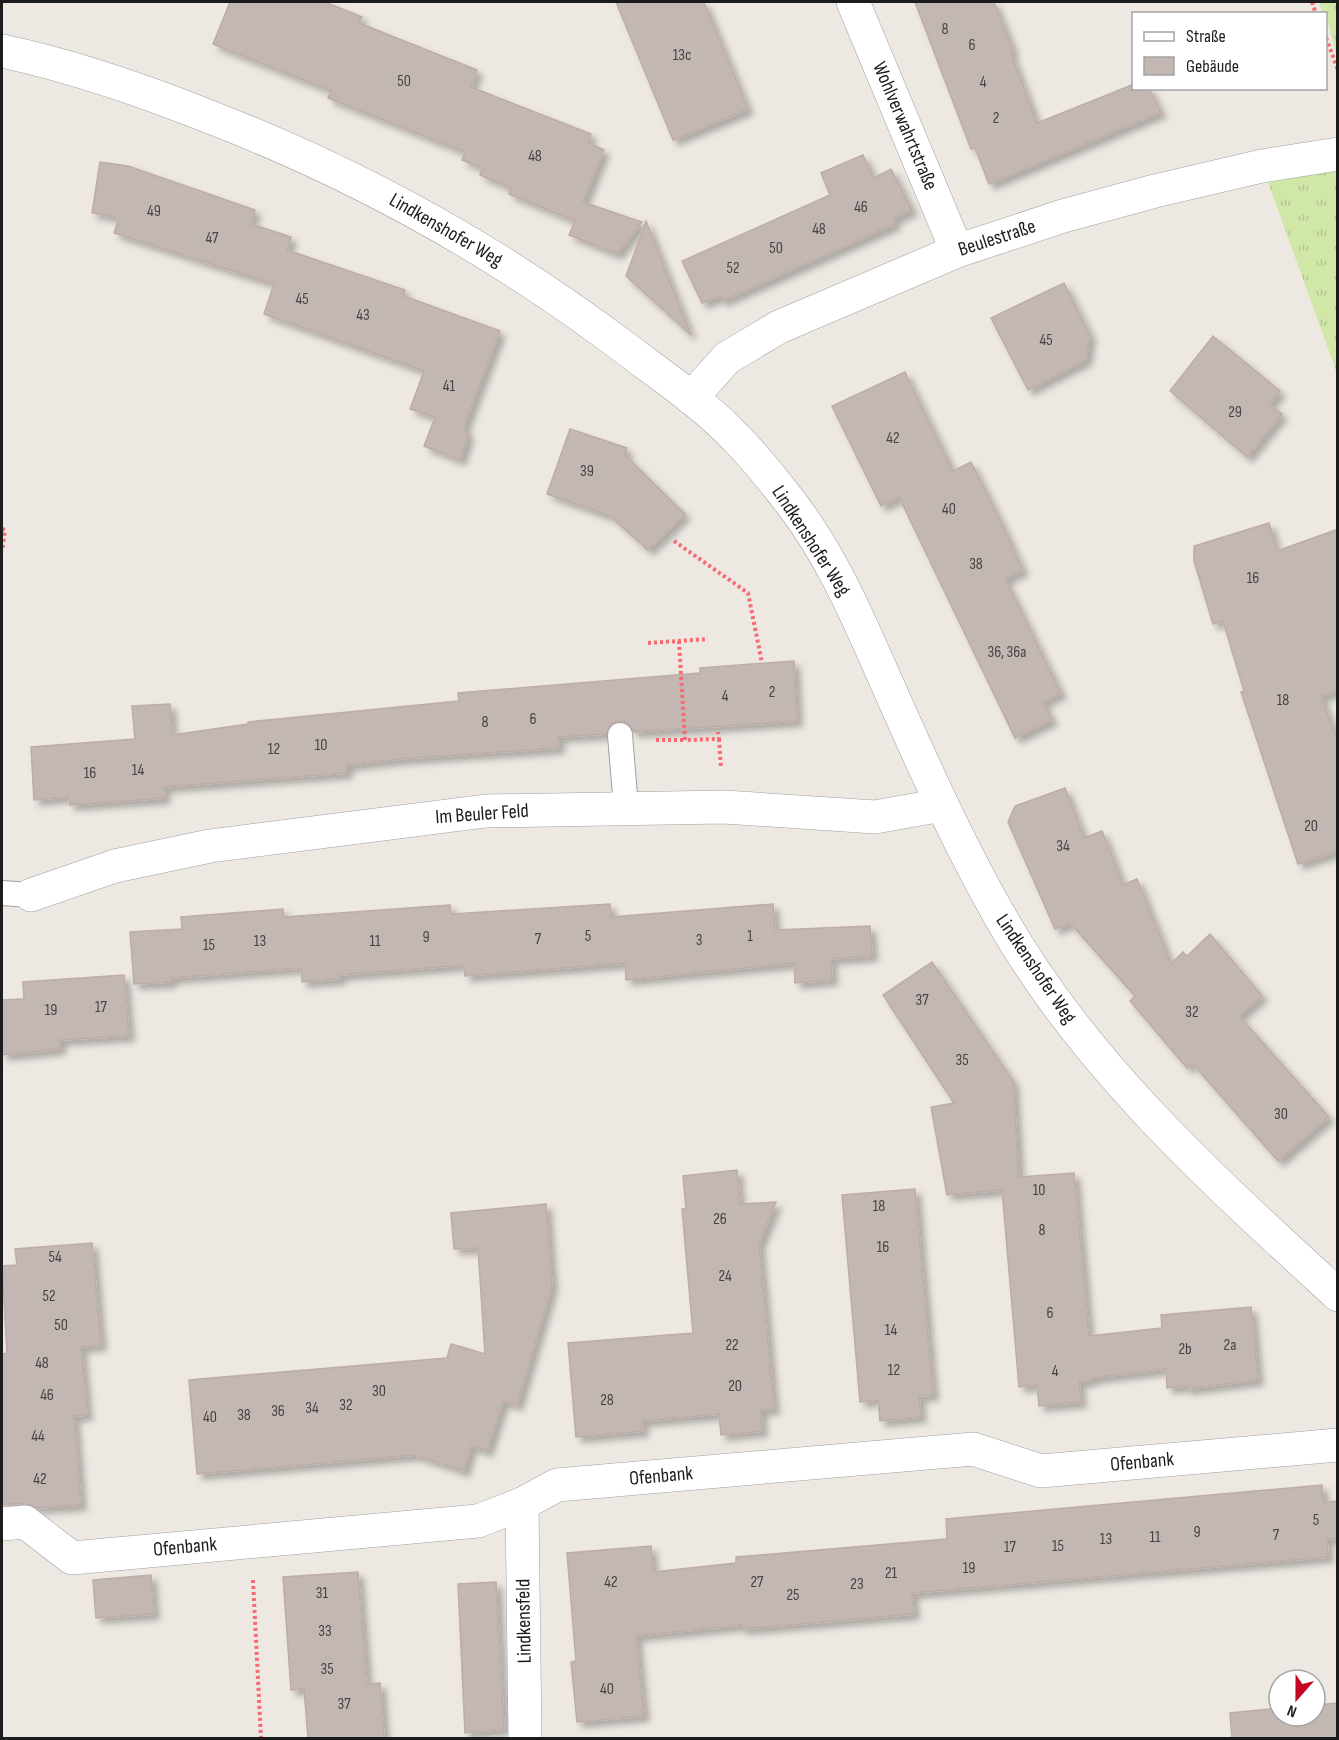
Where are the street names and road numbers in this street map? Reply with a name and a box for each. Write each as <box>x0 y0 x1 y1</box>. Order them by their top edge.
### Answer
street label: Wohlverwahrtstraße <box>867 58 943 194</box>
street label: Lindkenshofer Weg <box>385 188 507 272</box>
street label: Beulestraße <box>955 214 1039 262</box>
street label: Lindkenshofer Weg <box>766 481 856 601</box>
street label: Im Beuler Feld <box>435 799 529 829</box>
street label: Lindkenshofer Weg <box>991 910 1081 1028</box>
street label: Ofenbank <box>1109 1447 1175 1477</box>
street label: Ofenbank <box>628 1461 694 1491</box>
street label: Ofenbank <box>152 1532 218 1562</box>
street label: Lindkensfeld <box>511 1579 537 1663</box>

